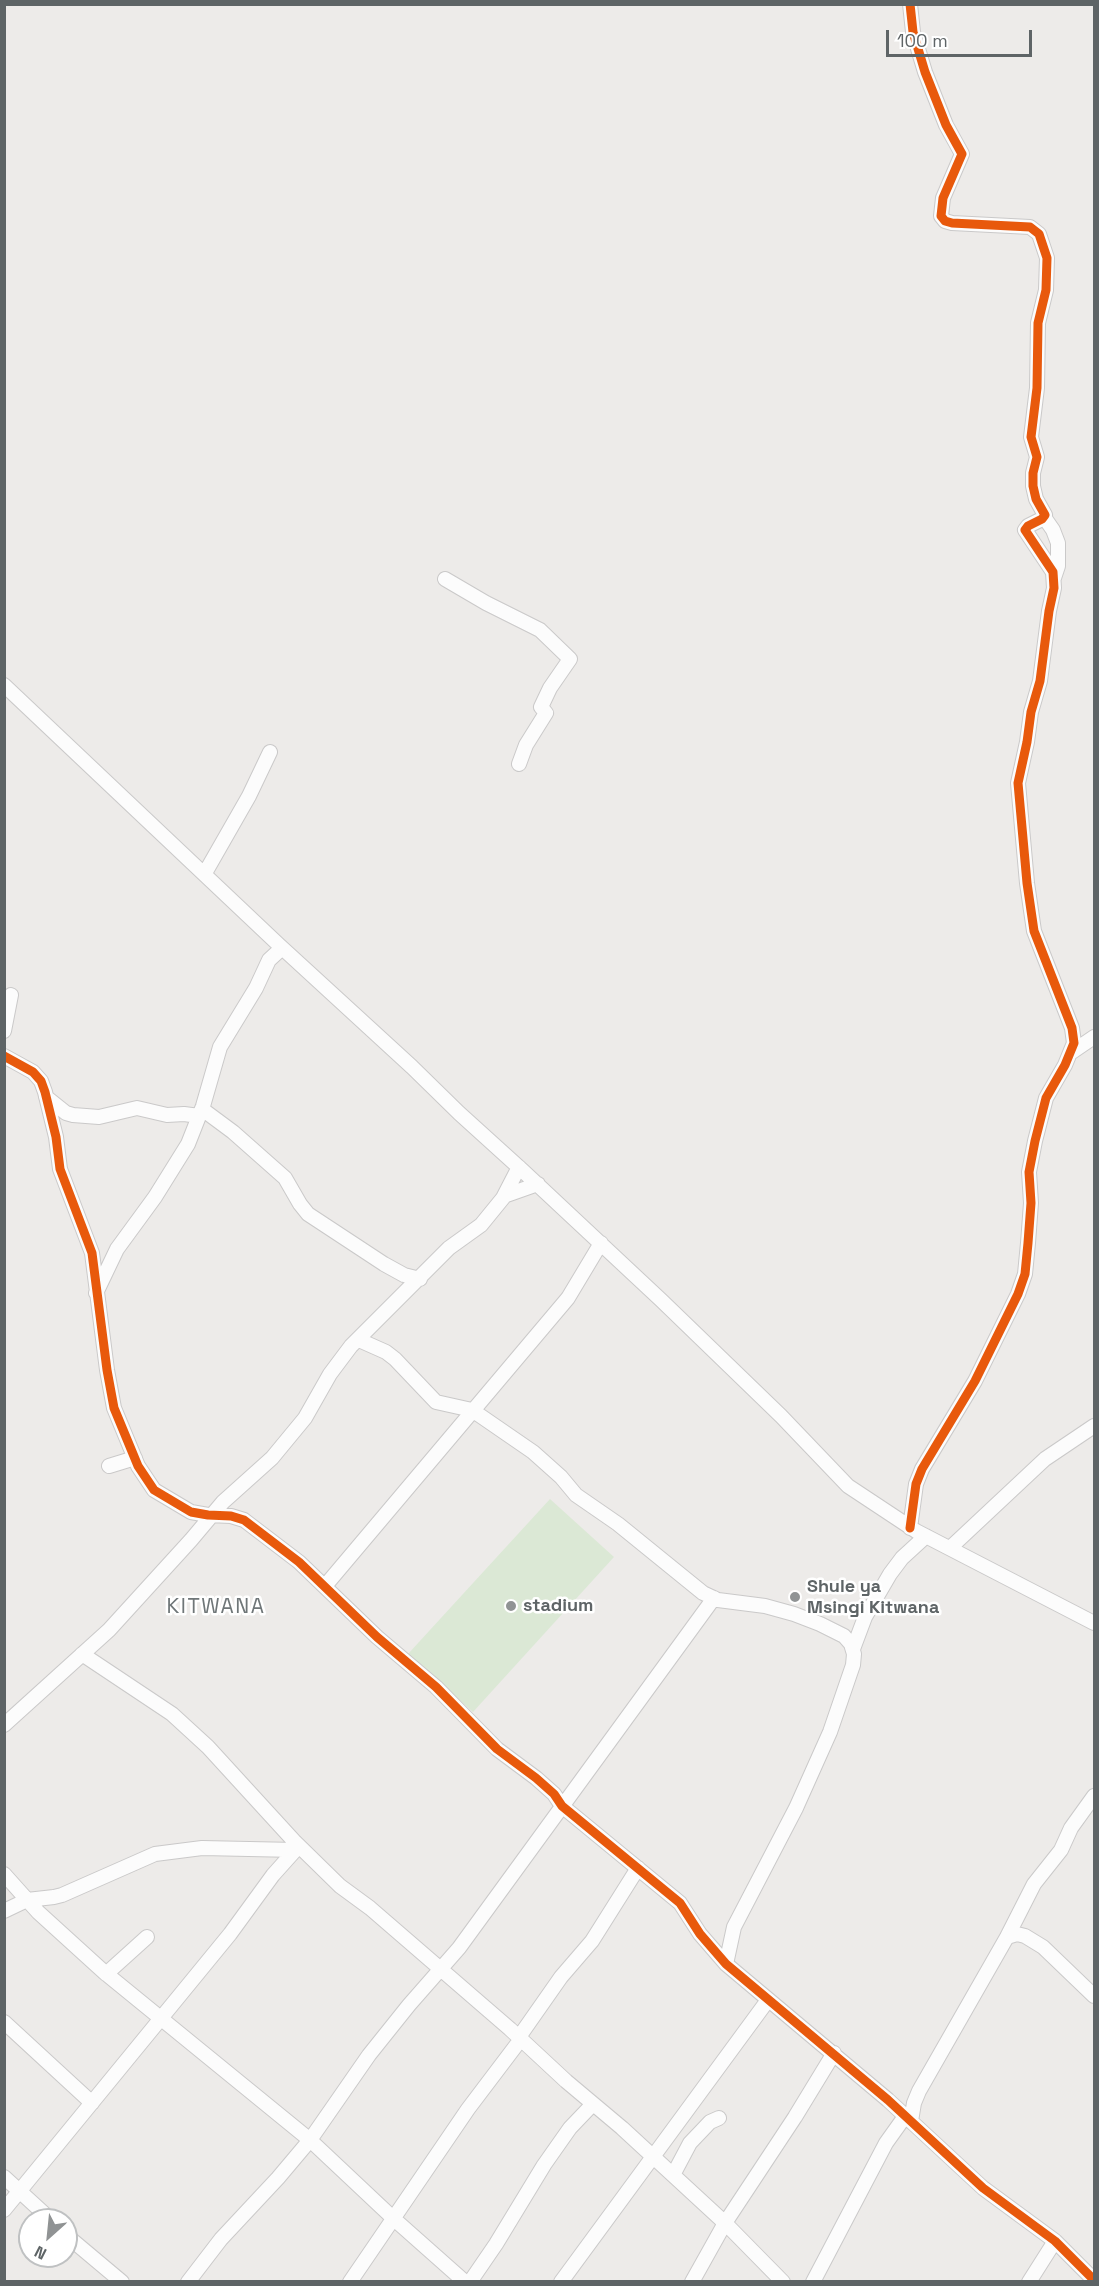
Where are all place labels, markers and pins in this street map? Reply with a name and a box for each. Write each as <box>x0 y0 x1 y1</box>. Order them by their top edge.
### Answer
place label: Shule ya Msingi Kitwana <box>807 1576 939 1618</box>
marker: Shule ya Msingi Kitwana <box>788 1590 802 1604</box>
place label: stadium <box>523 1595 593 1617</box>
marker: stadium <box>504 1599 518 1613</box>

